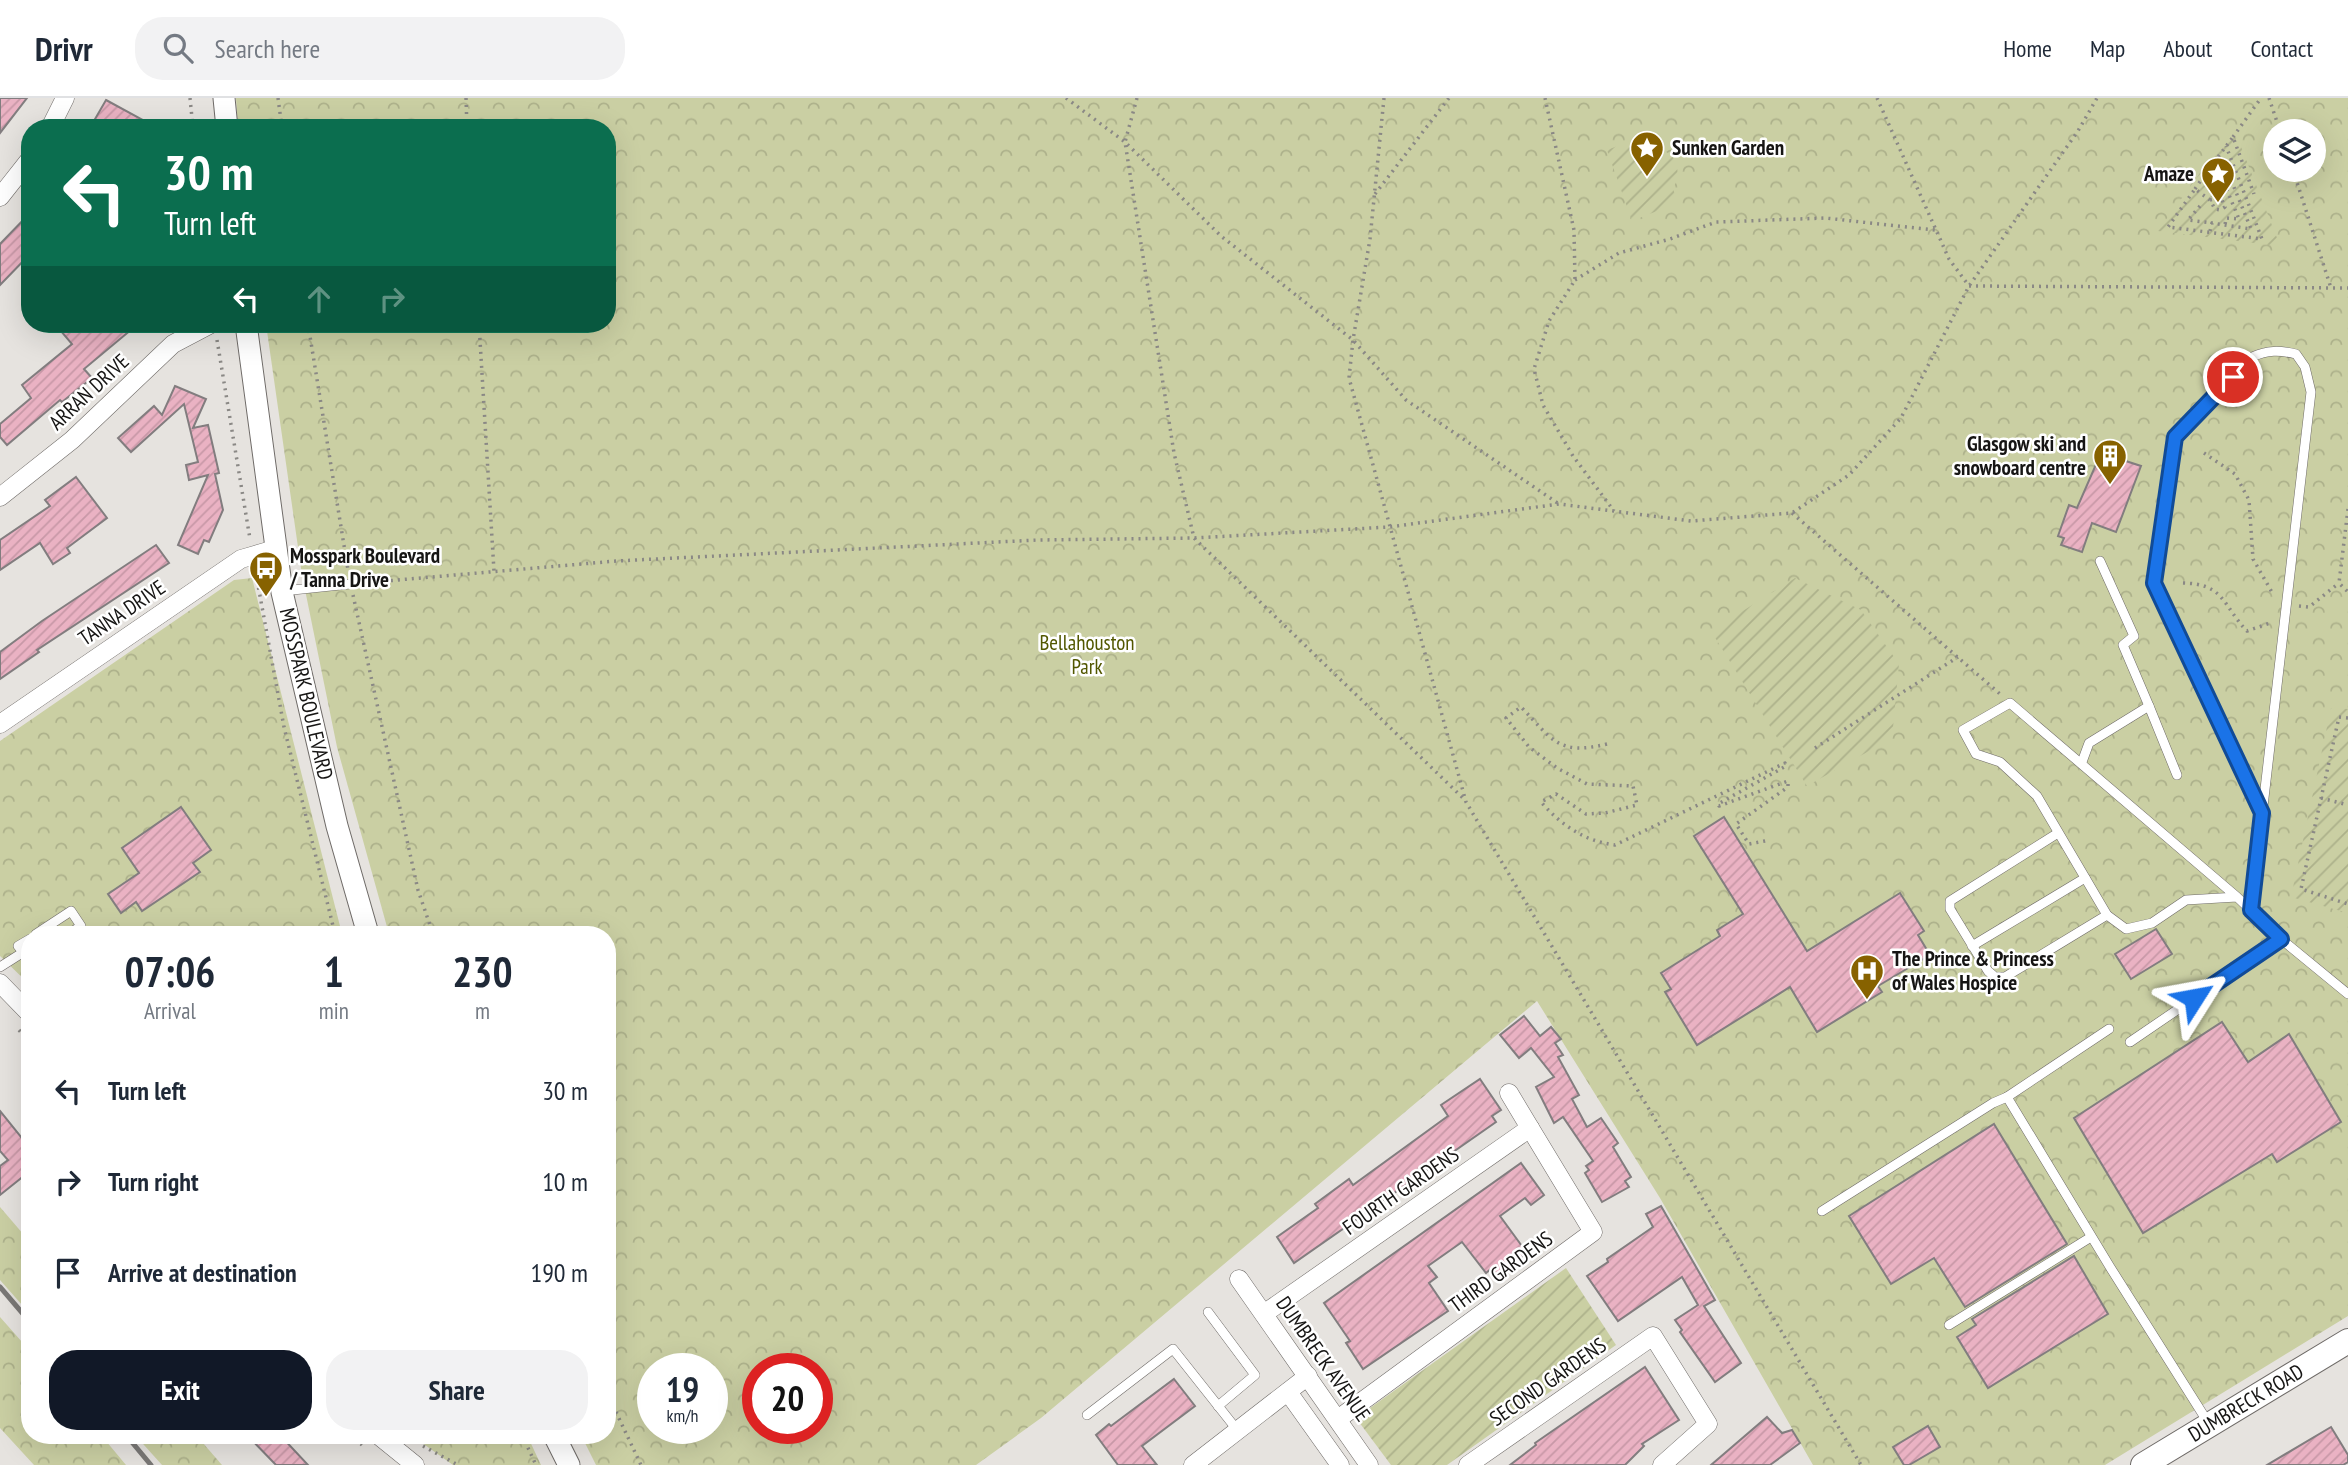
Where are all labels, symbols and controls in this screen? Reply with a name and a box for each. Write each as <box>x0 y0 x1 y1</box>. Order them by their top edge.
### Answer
search box <box>135 17 625 80</box>
text: Drivr <box>35 27 93 70</box>
icon: search <box>159 29 197 67</box>
text: Search here <box>215 32 320 65</box>
text: Home <box>2003 33 2052 64</box>
text: Map <box>2090 33 2125 64</box>
text: About <box>2163 33 2212 64</box>
text: Contact <box>2250 33 2313 64</box>
map controls <box>2263 119 2326 182</box>
button: layers <box>2263 119 2326 182</box>
place icon: Sunken Garden <box>1628 129 1666 178</box>
place label: Sunken Garden <box>1672 134 1784 161</box>
text: 30 m <box>164 140 253 204</box>
icon: left <box>49 147 140 238</box>
place icon: Amaze <box>2199 155 2237 204</box>
place label: Amaze <box>2143 160 2194 187</box>
text: Turn left <box>164 202 256 244</box>
icon: left <box>227 280 265 318</box>
icon: ahead <box>300 280 338 318</box>
icon: right <box>373 280 411 318</box>
pin <box>2203 347 2263 407</box>
street label: ARRAN DRIVE <box>43 348 134 436</box>
icon: arrive <box>2214 358 2252 396</box>
place label: Glasgow ski and snowboard centre <box>1954 430 2086 481</box>
building icon: Glasgow ski and snowboard centre <box>2091 437 2129 486</box>
place label: Mosspark Boulevard / Tanna Drive <box>289 542 440 593</box>
bus stop icon: Mosspark Boulevard / Tanna Drive <box>247 549 285 598</box>
street label: TANNA DRIVE <box>73 574 170 652</box>
street label: MOSSPARK BOULEVARD <box>274 605 339 782</box>
park label: Bellahouston Park <box>1039 629 1135 680</box>
text: 07:06 <box>124 944 215 999</box>
text: 1 <box>324 944 344 999</box>
text: 230 <box>452 944 513 999</box>
place label: The Prince & Princess of Wales Hospice <box>1892 945 2054 996</box>
hospital icon: The Prince & Princess of Wales Hospice <box>1848 952 1886 1001</box>
position arrow <box>2157 961 2231 1035</box>
text: Arrival <box>144 996 196 1025</box>
text: min <box>319 996 349 1025</box>
text: m <box>475 996 490 1025</box>
icon: left <box>49 1072 87 1110</box>
text: Turn left <box>108 1074 186 1107</box>
text: 30 m <box>542 1074 588 1107</box>
street label: FOURTH GARDENS <box>1337 1141 1464 1241</box>
icon: right <box>49 1163 87 1201</box>
text: Turn right <box>108 1165 199 1198</box>
text: 10 m <box>542 1165 588 1198</box>
street label: THIRD GARDENS <box>1444 1225 1558 1318</box>
icon: arrive <box>49 1254 87 1292</box>
text: Arrive at destination <box>108 1256 297 1289</box>
text: 190 m <box>530 1256 588 1289</box>
street label: DUMBRECK AVENUE <box>1270 1291 1377 1427</box>
street label: SECOND GARDENS <box>1484 1331 1611 1432</box>
button: Exit <box>49 1350 312 1430</box>
button: Share <box>326 1350 588 1430</box>
speed limit sign: 20 <box>742 1353 833 1444</box>
street label: DUMBRECK ROAD <box>2183 1358 2308 1448</box>
text: 19 <box>666 1366 699 1412</box>
text: km/h <box>667 1404 698 1427</box>

